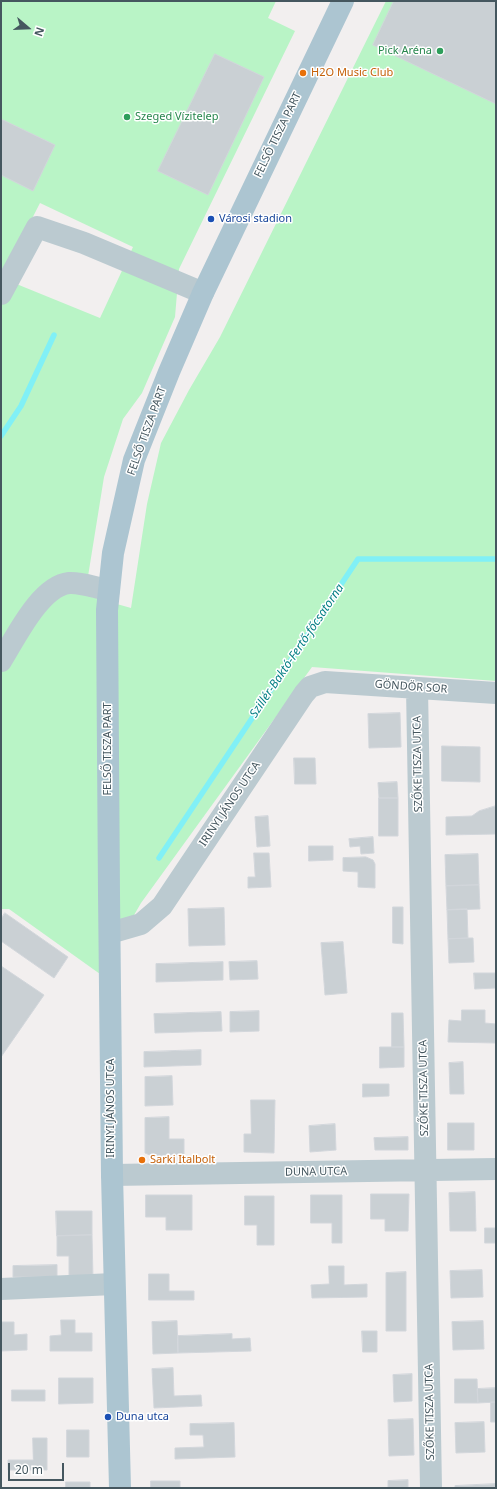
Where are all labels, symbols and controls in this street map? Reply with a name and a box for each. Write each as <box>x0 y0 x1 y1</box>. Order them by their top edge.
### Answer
north arrow <box>8 8 48 48</box>
text: N <box>31 25 48 39</box>
place label: Pick Aréna <box>378 44 432 58</box>
marker: Pick Aréna <box>435 46 445 56</box>
place label: H2O Music Club <box>311 66 393 80</box>
marker: H2O Music Club <box>298 68 308 78</box>
street label: FELSŐ TISZA PART <box>252 90 304 180</box>
place label: Szeged Vízitelep <box>135 110 218 124</box>
marker: Szeged Vízitelep <box>122 112 132 122</box>
place label: Városi stadion <box>219 212 292 226</box>
marker: Városi stadion <box>206 214 216 224</box>
street label: FELSŐ TISZA PART <box>125 385 169 477</box>
water label: Szillér-Baktó-Fertő-főcsatorna <box>247 582 347 720</box>
street label: GÖNDÖR SOR <box>374 678 448 696</box>
street label: FELSŐ TISZA PART <box>101 702 115 796</box>
street label: SZŐKE TISZA UTCA <box>411 716 425 812</box>
street label: IRINYI JÁNOS UTCA <box>197 759 263 849</box>
street label: SZŐKE TISZA UTCA <box>417 1040 431 1136</box>
street label: IRINYI JÁNOS UTCA <box>104 1058 118 1158</box>
place label: Sarki Italbolt <box>150 1153 215 1167</box>
marker: Sarki Italbolt <box>137 1155 147 1165</box>
street label: DUNA UTCA <box>285 1165 347 1179</box>
street label: SZŐKE TISZA UTCA <box>423 1364 437 1460</box>
place label: Duna utca <box>116 1410 169 1424</box>
marker: Duna utca <box>103 1412 113 1422</box>
scale bar <box>10 1455 66 1481</box>
text: 20 m <box>15 1461 43 1478</box>

